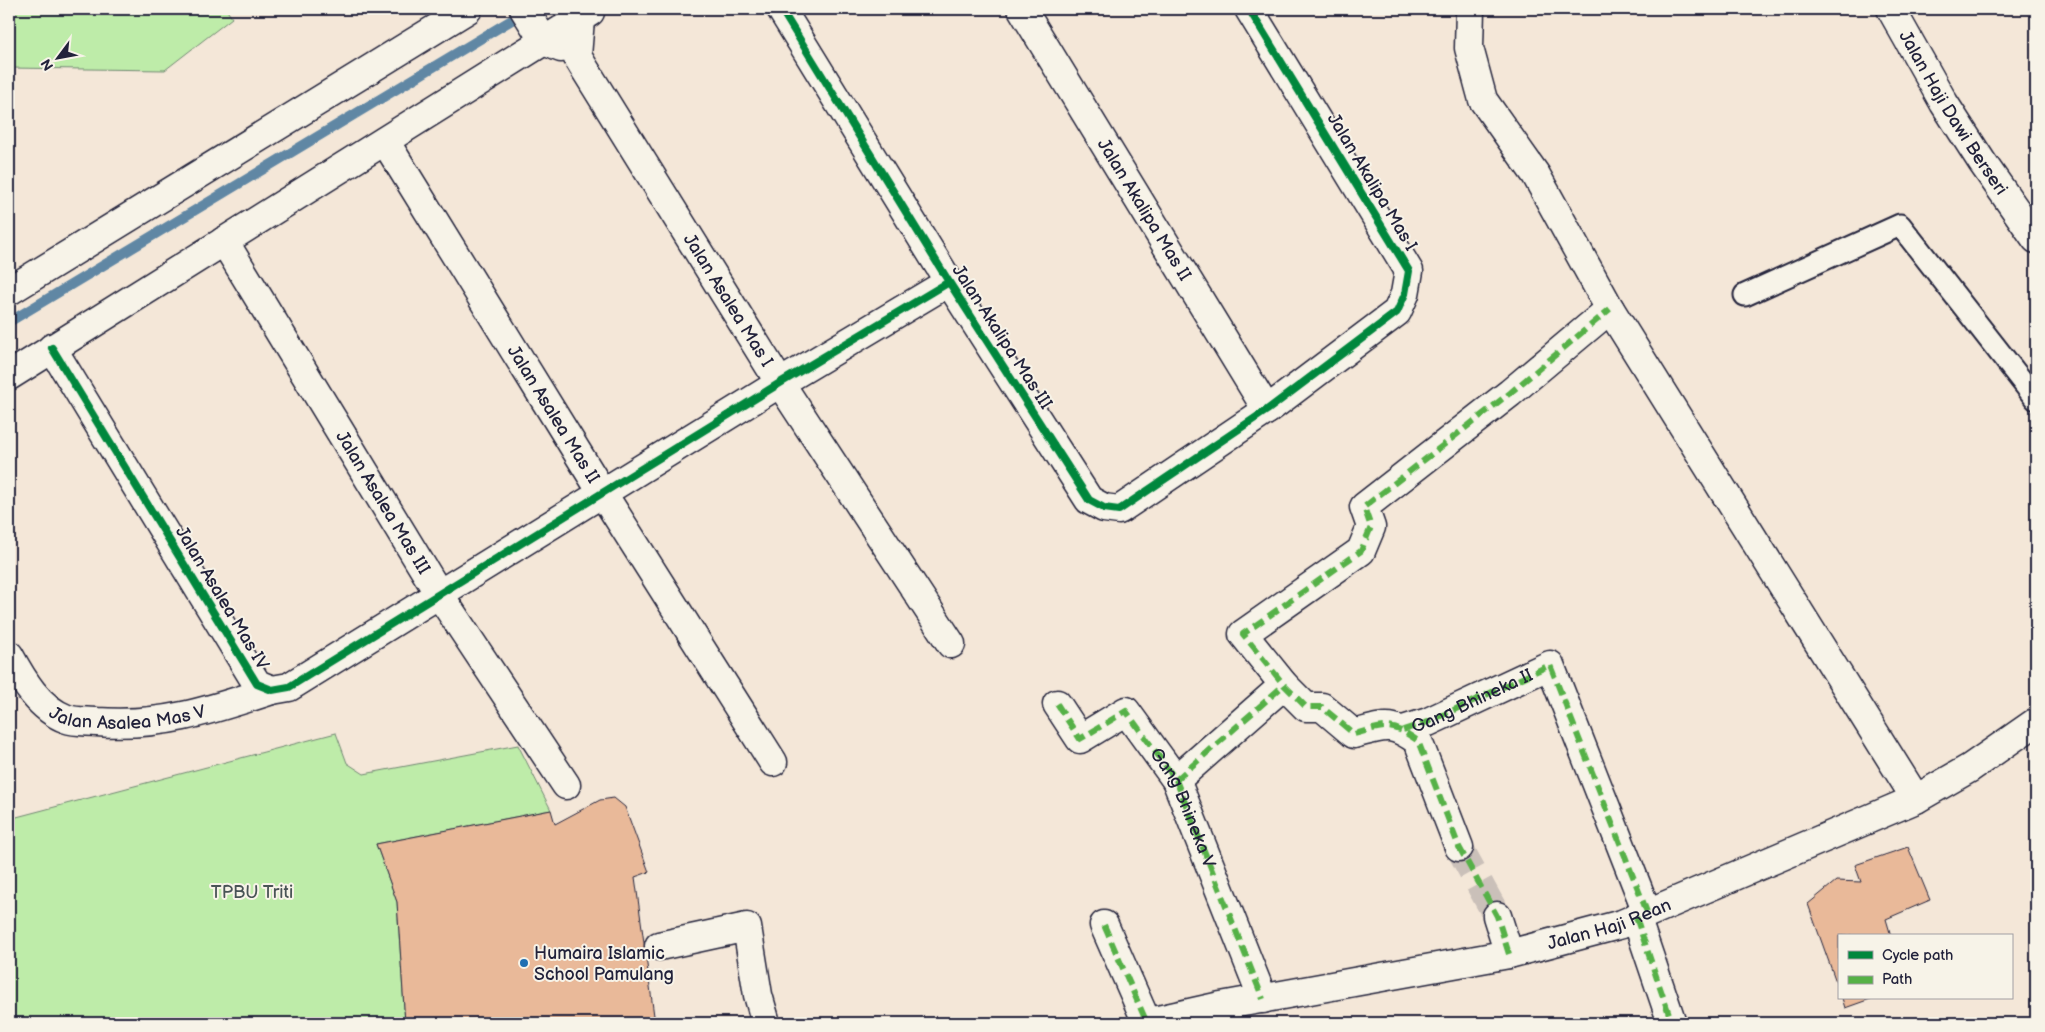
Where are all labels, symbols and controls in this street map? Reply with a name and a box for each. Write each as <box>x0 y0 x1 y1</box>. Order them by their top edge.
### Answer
street label: Jalan Haji Dawi Berseri <box>1895 27 2012 199</box>
north arrow <box>32 32 82 82</box>
text: N <box>37 56 57 74</box>
street label: Jalan Akalipa Mas I <box>1323 109 1421 255</box>
street label: Jalan Akalipa Mas II <box>1093 135 1196 284</box>
street label: Jalan Asalea Mas I <box>679 230 778 370</box>
street label: Jalan Akalipa Mas III <box>947 261 1057 413</box>
street label: Jalan Asalea Mas II <box>503 341 604 487</box>
street label: Jalan Asalea Mas III <box>332 427 435 578</box>
street label: Jalan Asalea Mas IV <box>171 522 273 674</box>
street label: Gang Bhineka II <box>1409 664 1536 737</box>
street label: Jalan Asalea Mas V <box>45 701 208 733</box>
street label: Gang Bhineka V <box>1146 744 1220 871</box>
park label: TPBU Triti <box>211 882 293 903</box>
street label: Jalan Haji Rean <box>1545 894 1674 954</box>
legend <box>1838 934 2012 1000</box>
place label: Humaira Islamic School Pamulang <box>534 943 674 985</box>
text: Cycle path <box>1882 946 1953 965</box>
marker: Humaira Islamic School Pamulang <box>518 957 530 969</box>
text: Path <box>1882 970 1912 989</box>

